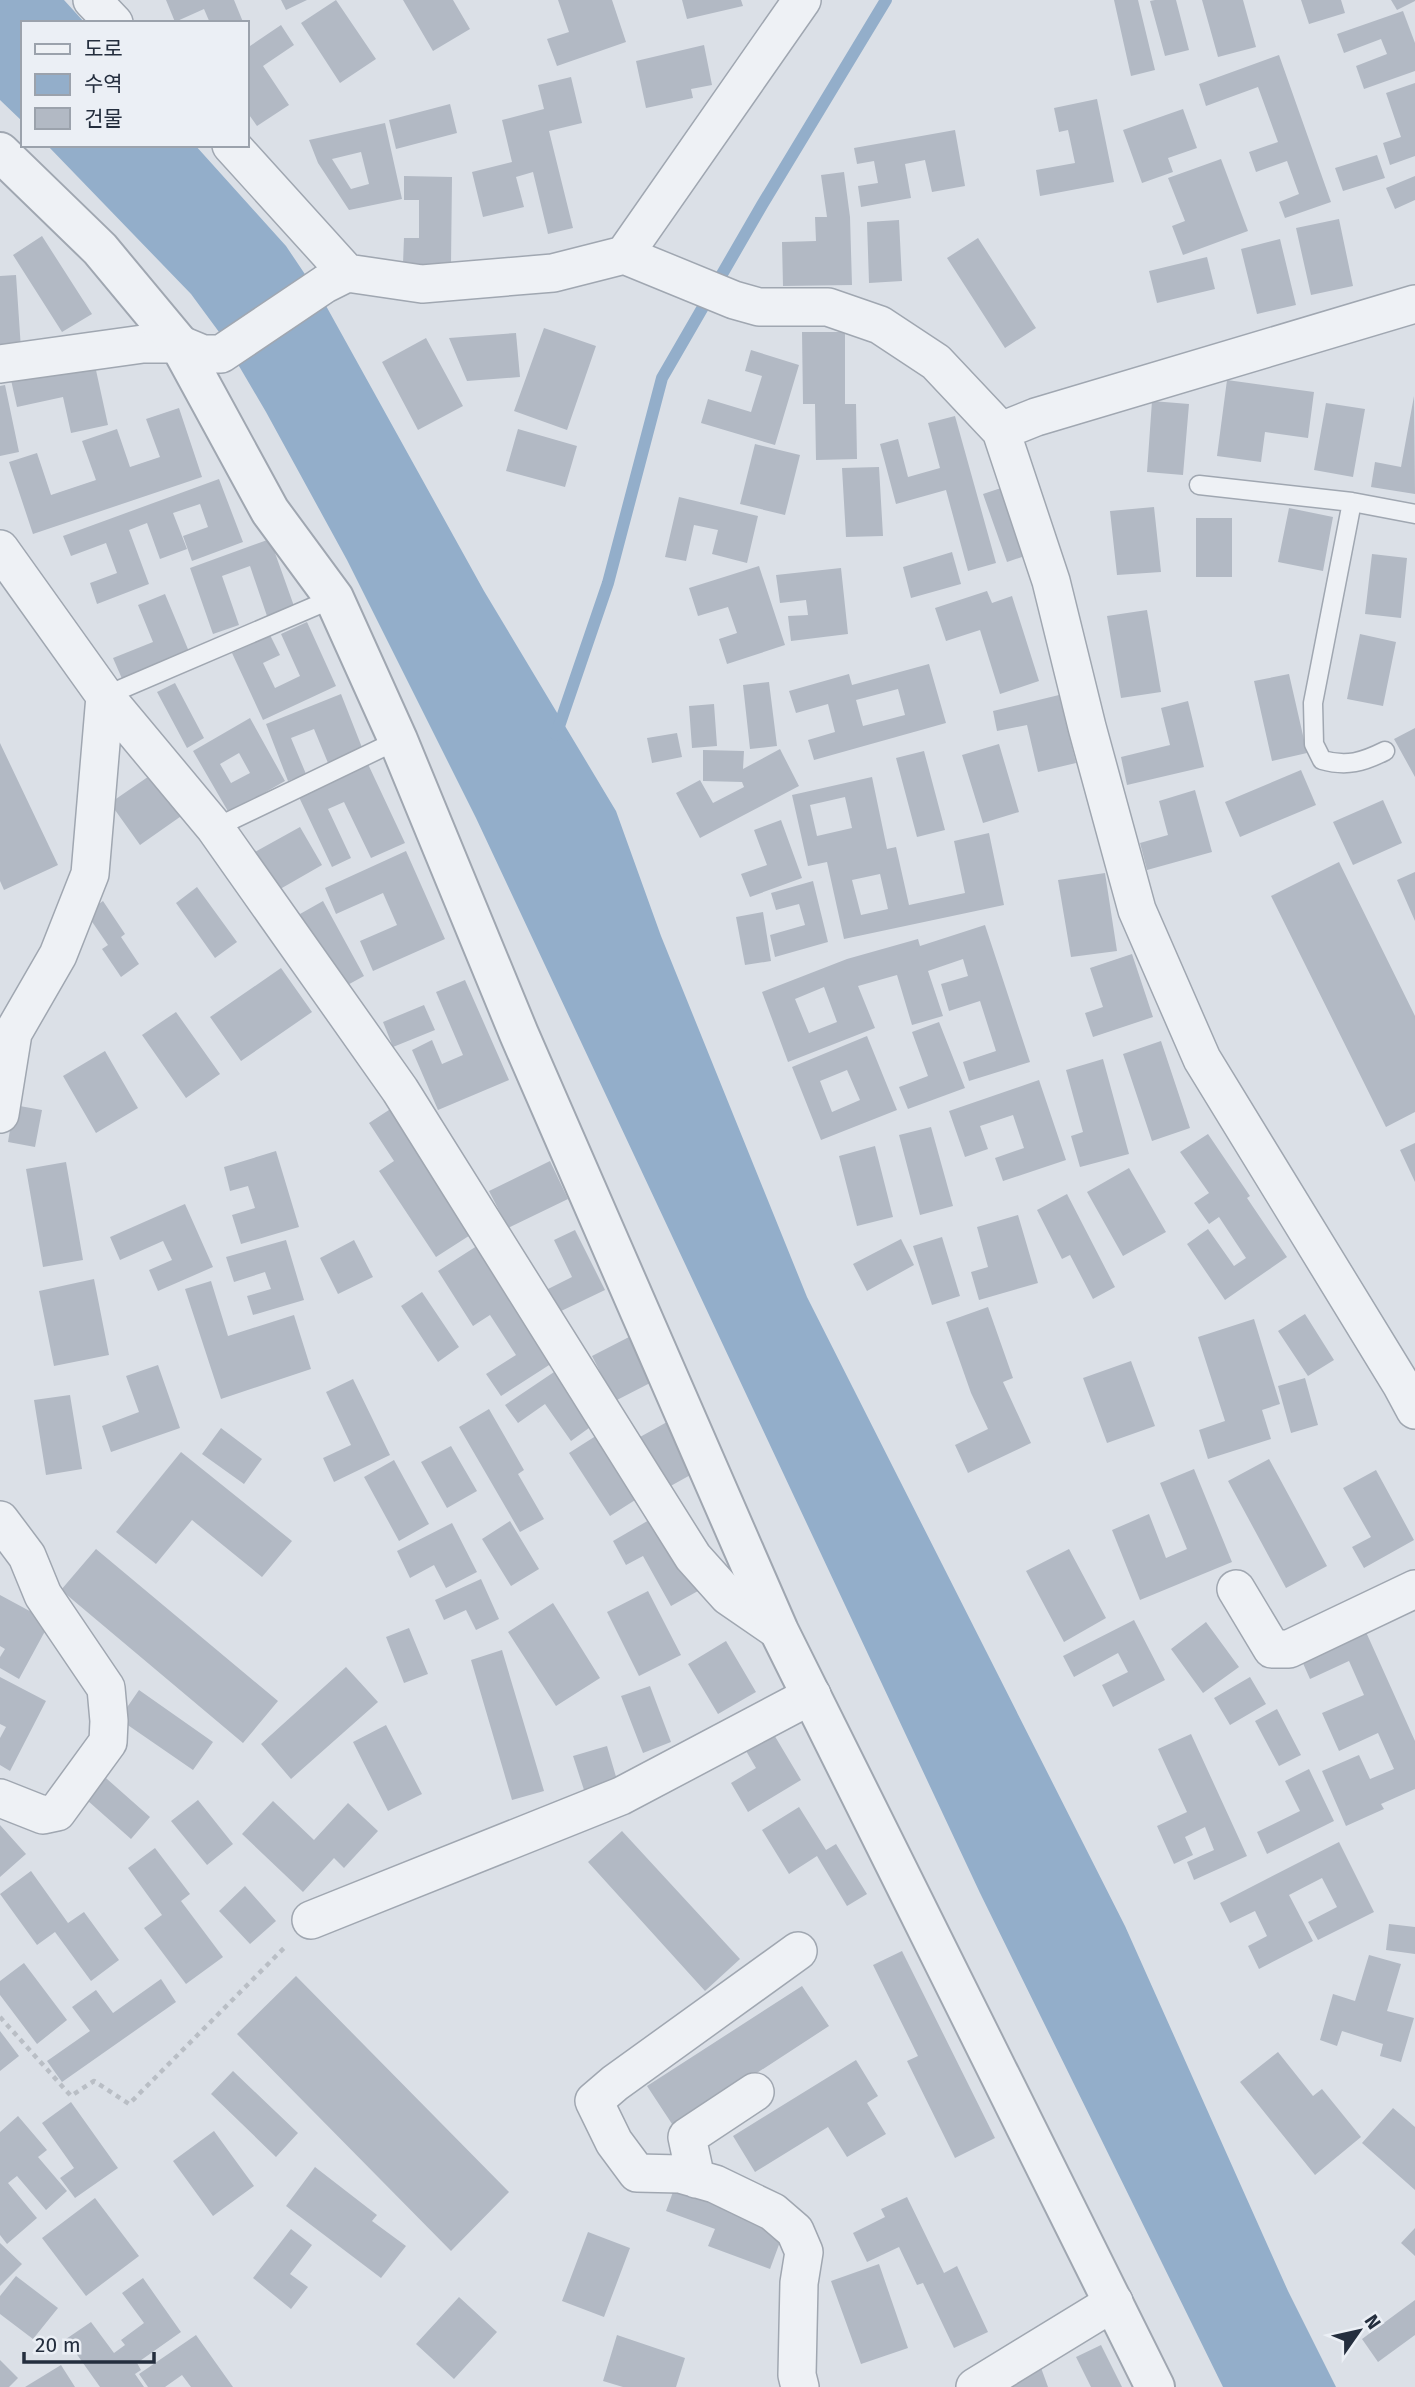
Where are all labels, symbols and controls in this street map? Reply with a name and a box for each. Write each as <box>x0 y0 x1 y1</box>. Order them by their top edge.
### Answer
legend <box>21 21 248 147</box>
text: 도로 <box>84 36 123 62</box>
text: 수역 <box>84 71 123 97</box>
text: 건물 <box>84 106 123 132</box>
north arrow <box>1324 2296 1394 2366</box>
text: N <box>1360 2310 1386 2333</box>
scale bar <box>24 2320 154 2364</box>
text: 20 m <box>35 2332 81 2358</box>

